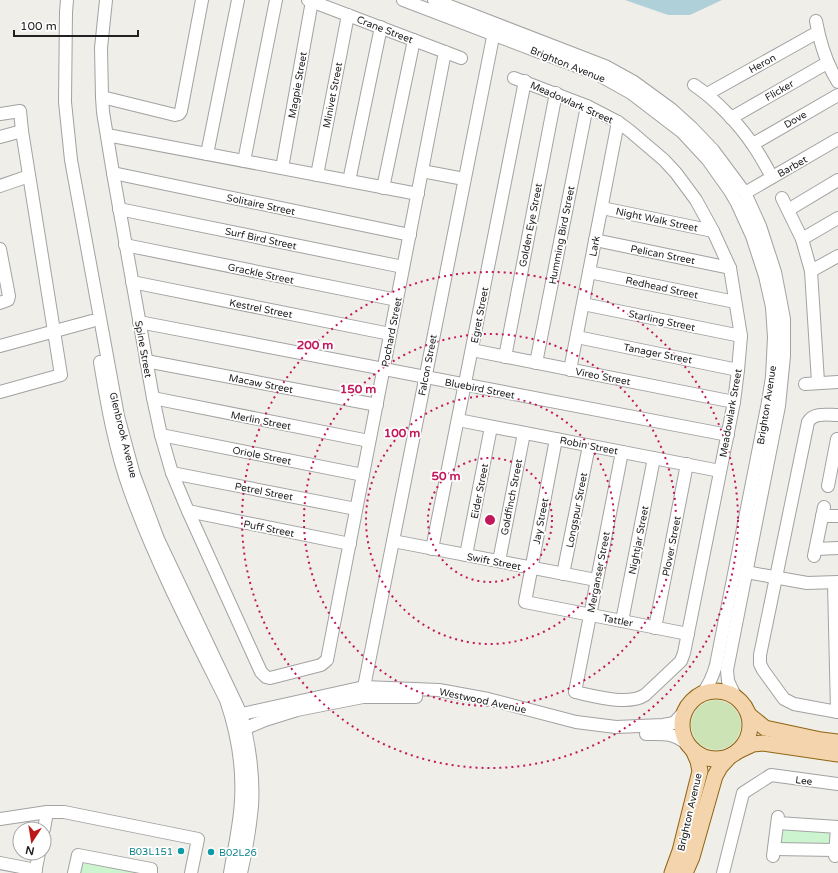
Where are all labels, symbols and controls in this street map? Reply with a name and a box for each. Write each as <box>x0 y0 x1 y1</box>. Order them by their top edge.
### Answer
scale bar <box>14 12 138 38</box>
street label: Crane Street <box>355 14 415 46</box>
text: 100 m <box>20 19 57 33</box>
street label: Brighton Avenue <box>528 44 607 86</box>
street label: Magpie Street <box>286 51 310 119</box>
street label: Heron <box>747 52 778 76</box>
street label: Minivet Street <box>321 61 345 129</box>
street label: Flicker <box>763 78 796 104</box>
street label: Meadowlark Street <box>528 79 615 127</box>
street label: Dove <box>782 108 809 131</box>
street label: Barbet <box>776 154 810 180</box>
street label: Golden Eye Street <box>517 182 545 268</box>
street label: Humming Bird Street <box>547 185 577 285</box>
street label: Solitaire Street <box>225 192 296 218</box>
street label: Night Walk Street <box>615 205 699 235</box>
street label: Surf Bird Street <box>224 226 298 252</box>
street label: Lark <box>587 234 603 257</box>
street label: Pelican Street <box>630 243 696 267</box>
street label: Grackle Street <box>227 261 295 287</box>
street label: Redhead Street <box>624 274 699 302</box>
street label: Egret Street <box>469 286 491 344</box>
street label: Pochard Street <box>379 296 405 368</box>
street label: Kestrel Street <box>228 297 294 321</box>
street label: Starling Street <box>627 308 696 334</box>
street label: Spine Street <box>132 320 154 379</box>
street label: Falcon Street <box>416 333 440 397</box>
text: 200 m <box>297 338 333 352</box>
street label: Tanager Street <box>622 341 693 367</box>
street label: Brighton Avenue <box>755 364 779 445</box>
street label: Vireo Street <box>574 366 632 388</box>
street label: Meadowlark Street <box>717 368 745 458</box>
street label: Macaw Street <box>228 372 294 396</box>
street label: Bluebird Street <box>444 376 516 402</box>
text: 150 m <box>340 382 376 396</box>
street label: Glenbrook Avenue <box>107 391 140 480</box>
street label: Merlin Street <box>230 409 292 433</box>
text: 100 m <box>384 426 420 440</box>
street label: Robin Street <box>559 434 619 458</box>
street label: Oriole Street <box>231 444 292 468</box>
street label: Goldfinch Street <box>499 458 525 536</box>
street label: Eider Street <box>469 462 491 520</box>
text: 50 m <box>431 469 461 483</box>
street label: Longspur Street <box>564 471 590 549</box>
street label: Petrel Street <box>234 480 294 504</box>
street label: Jay Street <box>531 497 551 545</box>
street label: Nightjar Street <box>626 505 652 576</box>
centre of rings <box>483 513 497 527</box>
street label: Plover Street <box>660 515 684 577</box>
street label: Puff Street <box>242 518 295 540</box>
street label: Merganser Street <box>585 530 613 614</box>
street label: Swift Street <box>466 551 522 573</box>
street label: Tattler <box>602 612 634 630</box>
street label: Westwood Avenue <box>438 686 528 716</box>
street label: Brighton Avenue <box>675 772 705 852</box>
street label: Lee <box>795 774 813 788</box>
north arrow <box>12 821 52 861</box>
text: N <box>24 843 36 858</box>
place label: B03L151 <box>129 846 173 858</box>
marker: B03L151 <box>176 846 186 856</box>
marker: B02L26 <box>206 847 216 857</box>
place label: B02L26 <box>219 847 257 859</box>

